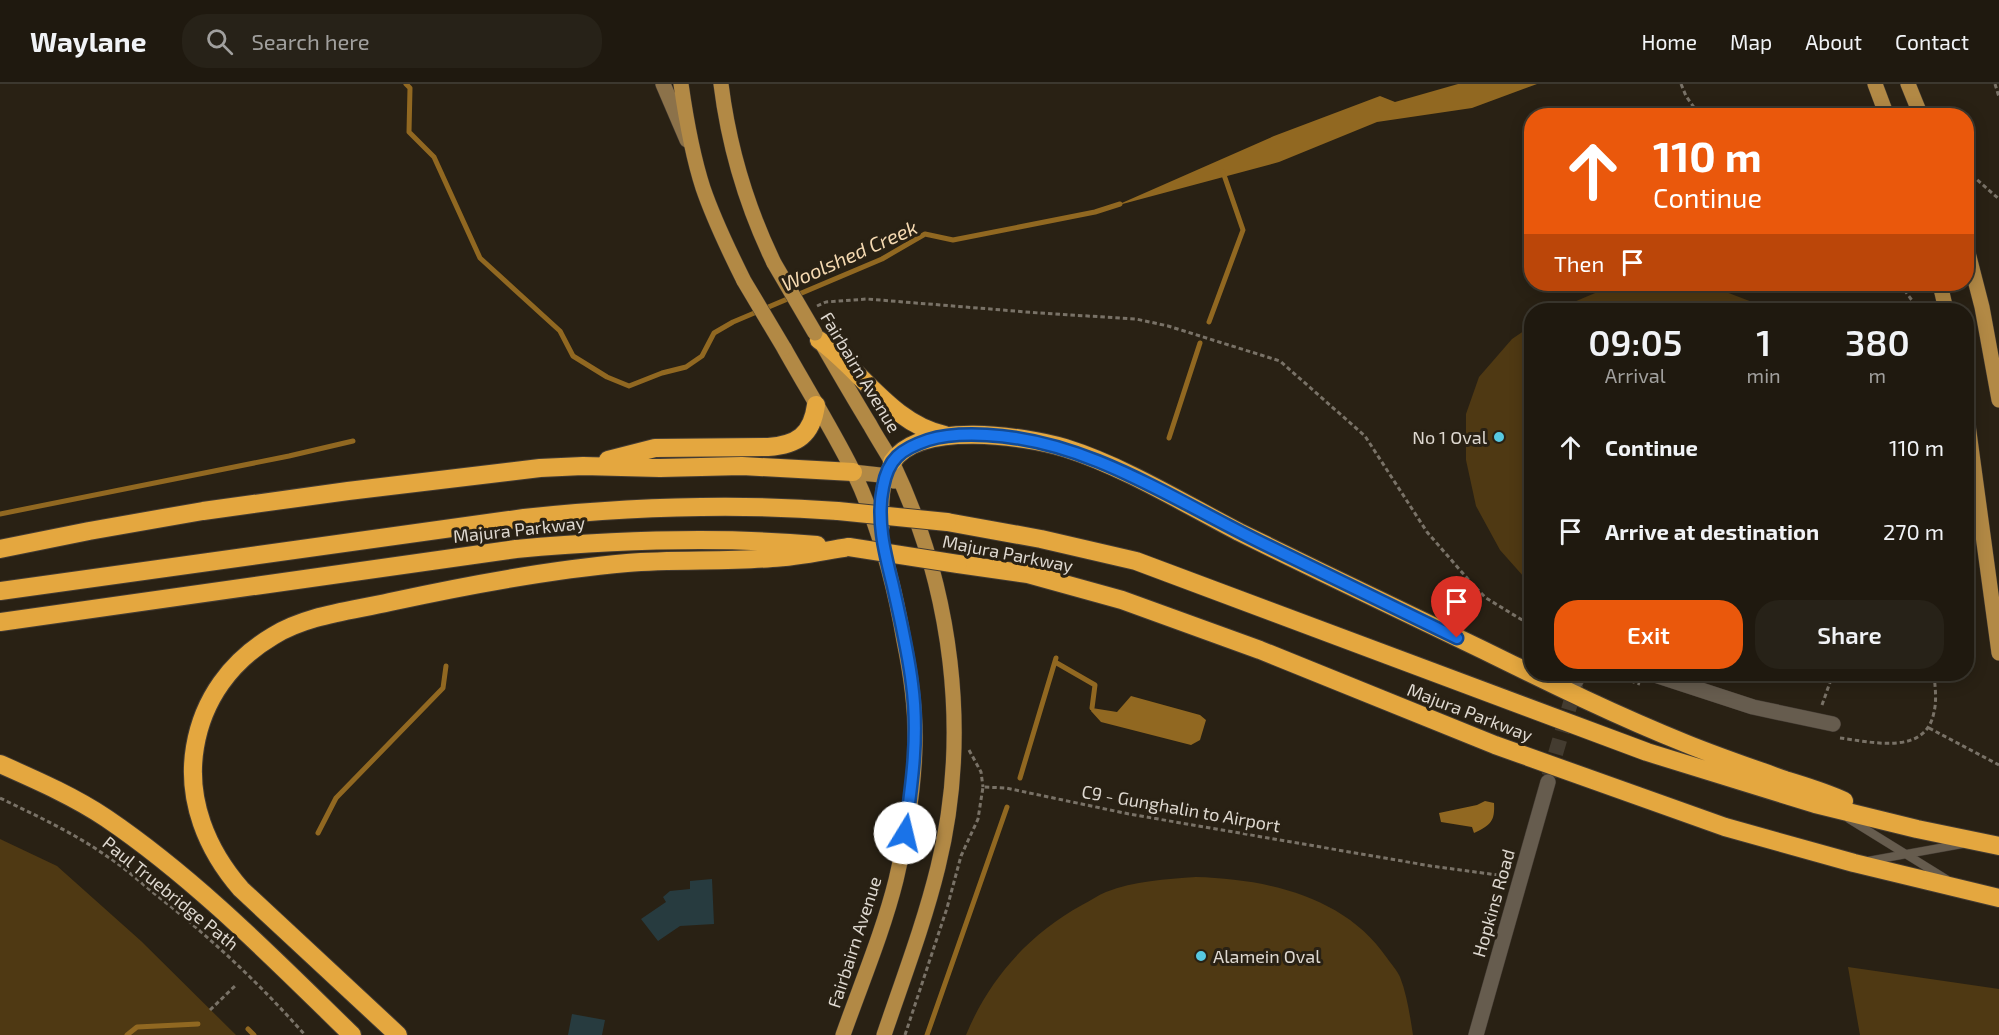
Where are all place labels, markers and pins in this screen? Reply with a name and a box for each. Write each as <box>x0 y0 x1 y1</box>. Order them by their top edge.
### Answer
place label: No 1 Oval <box>1412 426 1488 448</box>
marker: No 1 Oval <box>1492 430 1506 444</box>
pin <box>1431 576 1482 638</box>
place label: Alamein Oval <box>1213 945 1321 967</box>
marker: Alamein Oval <box>1194 949 1208 963</box>

